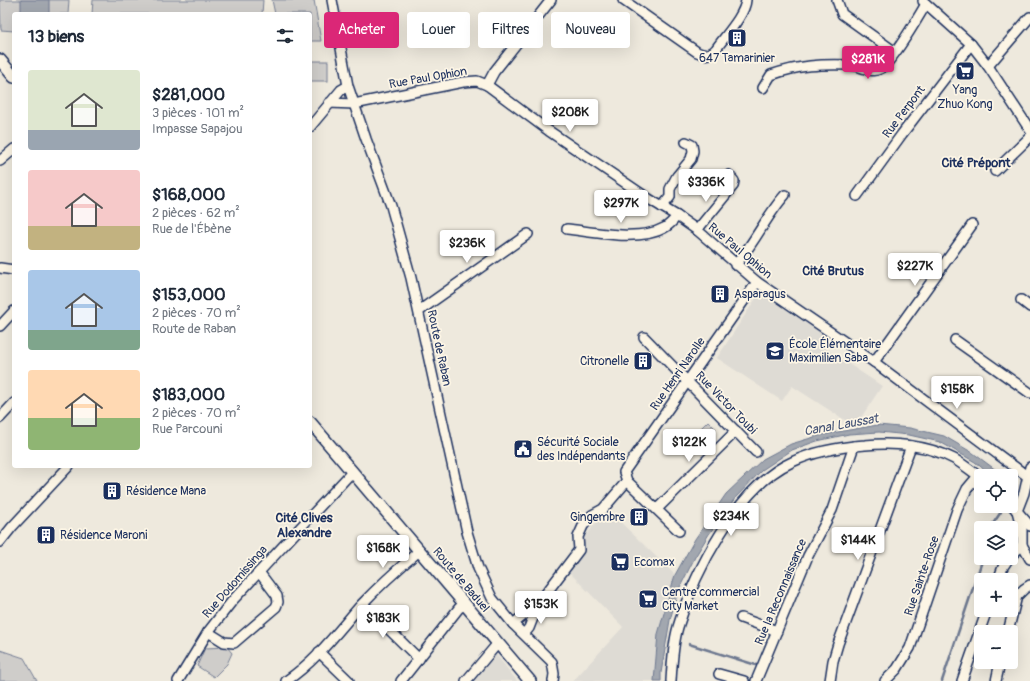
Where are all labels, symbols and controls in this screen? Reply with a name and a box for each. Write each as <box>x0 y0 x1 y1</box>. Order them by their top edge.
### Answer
chip: Acheter <box>324 12 399 48</box>
chip: Louer <box>407 12 470 48</box>
chip: Filtres <box>478 12 543 48</box>
chip: Nouveau <box>551 12 630 48</box>
icon: filters <box>274 25 296 47</box>
text: 13 biens <box>28 26 84 47</box>
building icon: 647 Tamarinier <box>726 27 748 49</box>
pin: $281K <box>840 46 896 80</box>
place label: 647 Tamarinier <box>699 51 776 66</box>
text: $281K <box>851 51 885 67</box>
supermarket icon: Yang Zhuo Kong <box>954 60 976 82</box>
street label: Rue Paul Ophion <box>388 64 468 92</box>
street label: Rue Perpont <box>879 83 929 141</box>
place label: Yang Zhuo Kong <box>937 83 993 112</box>
text: $281,000 <box>152 84 225 105</box>
icon: home <box>60 86 108 134</box>
pin: $208K <box>542 99 598 133</box>
text: $208K <box>551 104 589 120</box>
text: 3 pièces · 101 m² <box>152 105 244 121</box>
text: Impasse Sapajou <box>152 121 243 137</box>
district label: Cité Prépont <box>941 155 1011 171</box>
pin: $336K <box>678 169 734 203</box>
text: $336K <box>688 174 724 190</box>
text: $168,000 <box>152 184 225 205</box>
icon: home <box>60 186 108 234</box>
pin: $297K <box>593 190 649 224</box>
text: $297K <box>603 195 639 211</box>
text: 2 pièces · 62 m² <box>152 205 240 221</box>
street label: Rue Paul Ophion <box>705 220 775 282</box>
text: Rue de l'Ébène <box>152 221 231 237</box>
pin: $236K <box>439 230 495 264</box>
text: $236K <box>449 235 485 251</box>
pin: $227K <box>887 253 943 287</box>
text: $227K <box>897 258 933 274</box>
district label: Cité Brutus <box>802 263 864 279</box>
building icon: Asparagus <box>709 283 731 305</box>
text: $153,000 <box>152 284 226 305</box>
icon: home <box>60 286 108 334</box>
place label: Asparagus <box>734 287 786 302</box>
text: 2 pièces · 70 m² <box>152 305 241 321</box>
street label: Route de Raban <box>424 308 454 388</box>
text: Route de Raban <box>152 321 236 337</box>
street label: Rue Henri Narolle <box>647 334 709 413</box>
place label: École Élémentaire Maximilien Saba <box>789 336 881 366</box>
school or university icon: École Élémentaire Maximilien Saba <box>764 340 786 362</box>
building icon: Citronelle <box>632 350 654 372</box>
place label: Citronelle <box>580 354 629 369</box>
street label: Rue Victor Toubi <box>692 368 760 438</box>
pin: $158K <box>929 376 985 410</box>
text: $158K <box>940 381 974 397</box>
text: $183,000 <box>152 384 225 405</box>
icon: home <box>60 386 108 434</box>
text: 2 pièces · 70 m² <box>152 405 241 421</box>
water label: Canal Laussat <box>803 410 881 439</box>
text: Rue Parcouni <box>152 421 222 437</box>
pin: $122K <box>661 429 717 463</box>
text: $122K <box>672 434 706 450</box>
place label: Sécurité Sociale des Indépendants <box>537 435 626 464</box>
public building icon: Sécurité Sociale des Indépendants <box>512 438 534 460</box>
map controls <box>974 469 1018 669</box>
button: locate <box>974 469 1018 513</box>
building icon: Résidence Mana <box>101 480 123 502</box>
place label: Résidence Mana <box>126 484 207 499</box>
pin: $234K <box>703 503 759 537</box>
building icon: Gingembre <box>628 506 650 528</box>
text: $234K <box>713 508 749 524</box>
district label: Cité Clives Alexandre <box>275 510 333 541</box>
place label: Gingembre <box>570 510 625 525</box>
button: layers <box>974 521 1018 565</box>
building icon: Résidence Maroni <box>35 524 57 546</box>
pin: $144K <box>830 527 886 561</box>
place label: Résidence Maroni <box>60 528 147 543</box>
text: $144K <box>840 532 876 548</box>
street label: Rue Sainte-Rose <box>901 534 943 618</box>
pin: $168K <box>355 535 411 569</box>
street label: Rue la Reconnaissance <box>752 537 810 647</box>
text: $168K <box>366 540 400 556</box>
street label: Rue Dodomissinga <box>199 542 271 621</box>
street label: Route de Baduel <box>429 544 493 616</box>
supermarket icon: Ecomax <box>609 551 631 573</box>
place label: Ecomax <box>634 555 675 570</box>
button: + <box>974 573 1018 617</box>
place label: Centre commercial City Market <box>662 585 760 614</box>
supermarket icon: Centre commercial City Market <box>637 588 659 610</box>
pin: $153K <box>513 591 569 625</box>
text: $153K <box>524 596 558 612</box>
pin: $183K <box>355 605 411 639</box>
text: $183K <box>366 610 400 626</box>
button: − <box>974 625 1018 669</box>

